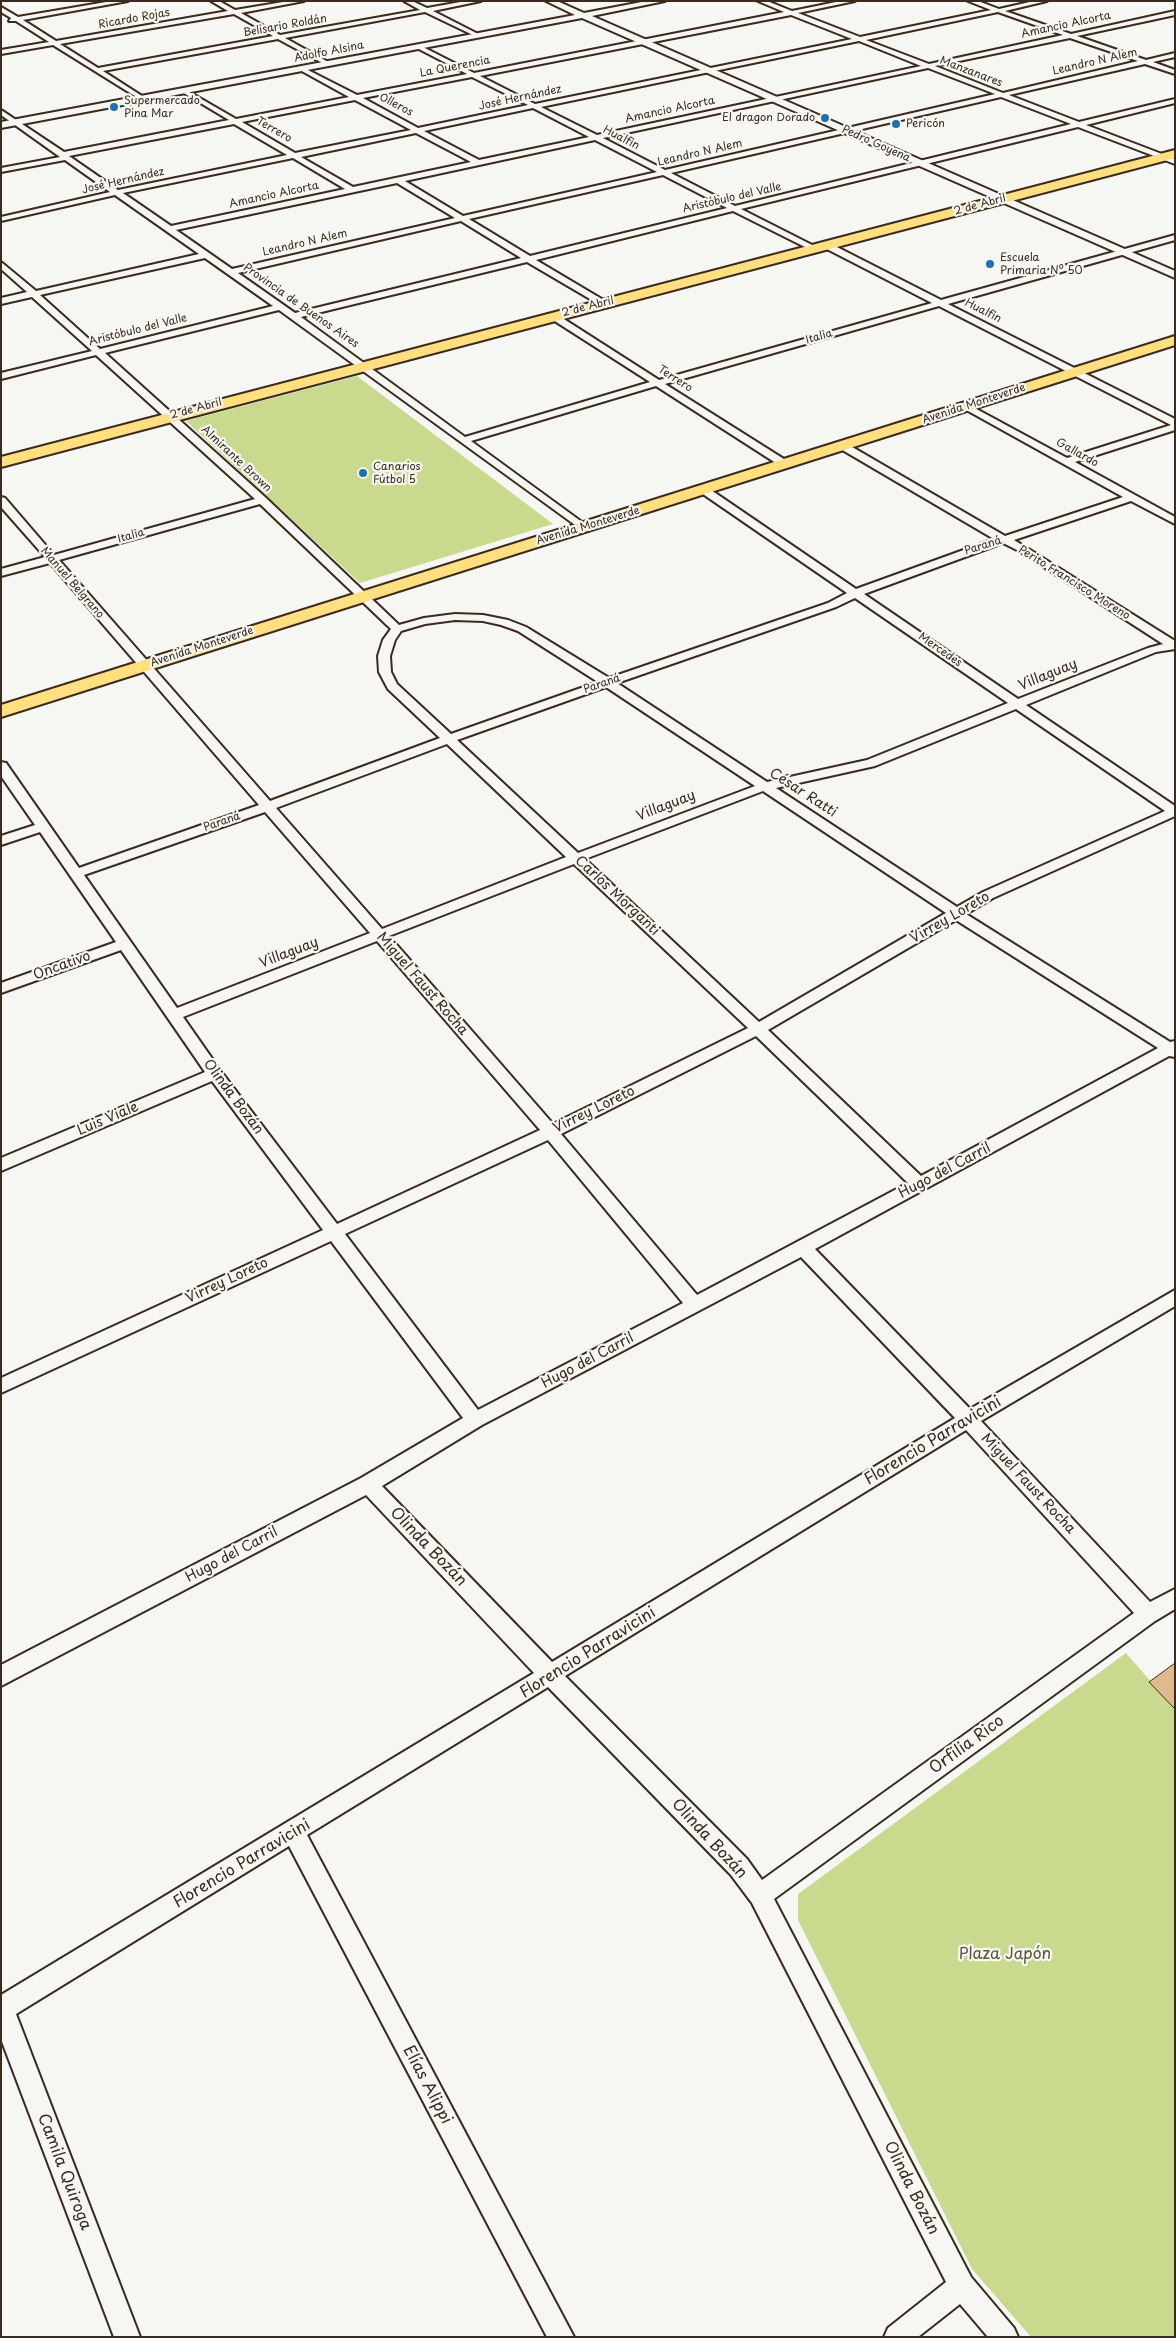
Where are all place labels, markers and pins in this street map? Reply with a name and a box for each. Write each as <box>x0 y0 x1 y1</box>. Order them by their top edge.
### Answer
place label: Supermercado Pina Mar <box>124 94 200 120</box>
marker: Supermercado Pina Mar <box>108 101 120 113</box>
place label: El dragon Dorado <box>722 111 815 125</box>
marker: El dragon Dorado <box>819 112 831 124</box>
place label: Pericón <box>906 117 945 131</box>
marker: Pericón <box>890 118 902 130</box>
place label: Escuela Primaria Nº 50 <box>1000 251 1082 277</box>
marker: Escuela Primaria Nº 50 <box>984 258 996 270</box>
place label: Canarios Fútbol 5 <box>373 460 421 486</box>
marker: Canarios Fútbol 5 <box>357 467 369 479</box>

